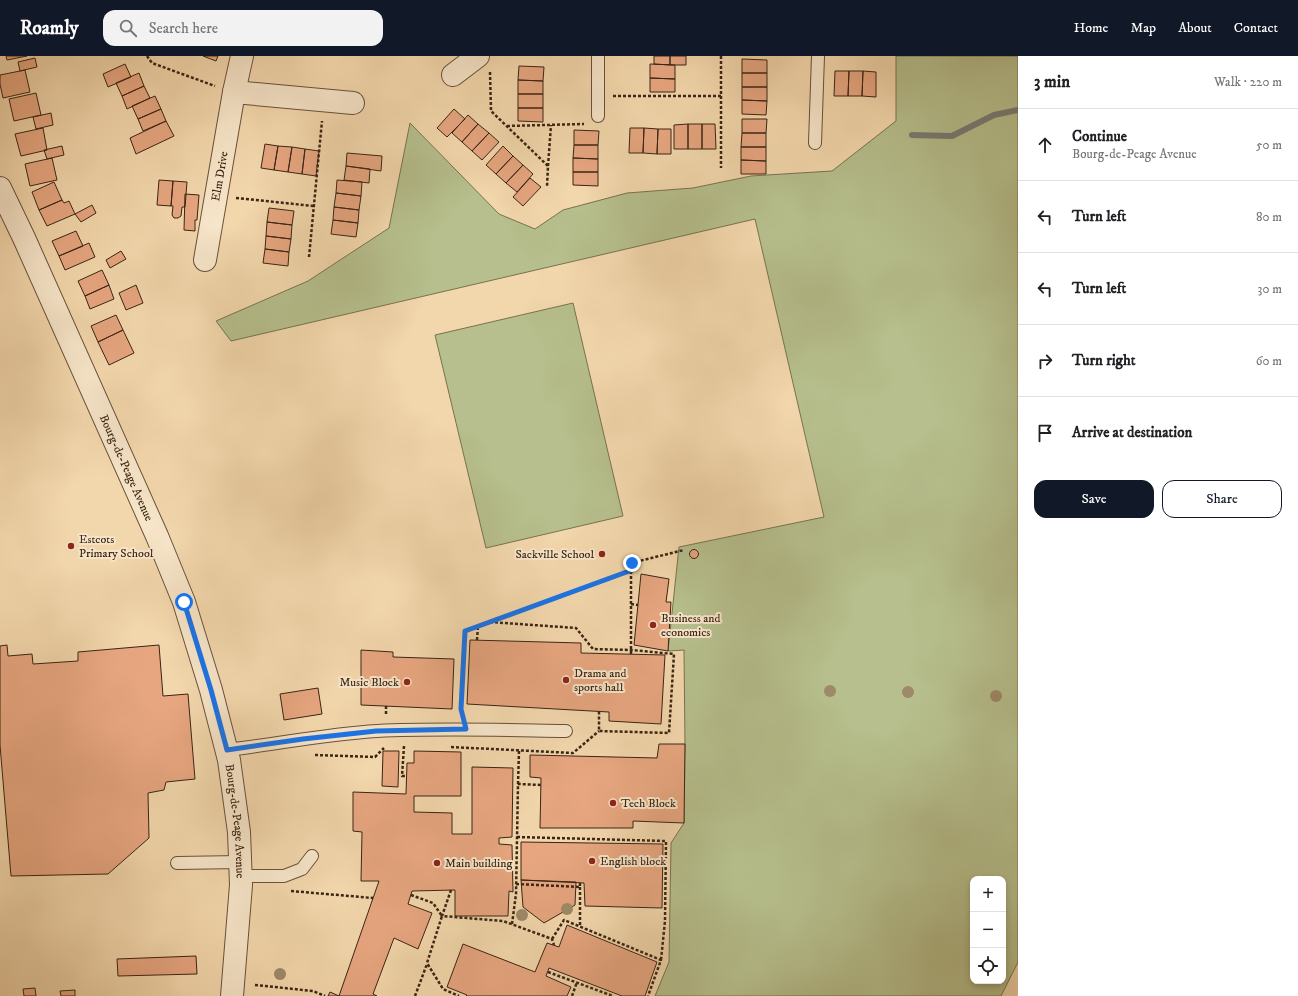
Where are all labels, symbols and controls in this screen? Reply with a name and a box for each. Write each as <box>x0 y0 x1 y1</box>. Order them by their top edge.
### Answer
search box <box>103 10 383 46</box>
text: Roamly <box>20 17 79 40</box>
icon: search <box>117 17 139 39</box>
text: Search here <box>149 19 218 38</box>
text: Home <box>1074 19 1108 37</box>
text: Map <box>1130 19 1156 37</box>
text: About <box>1178 19 1212 37</box>
text: Contact <box>1234 19 1278 37</box>
text: 3 min <box>1034 71 1070 93</box>
text: Walk · 220 m <box>1214 74 1282 90</box>
text: Continue <box>1072 127 1127 146</box>
icon: ahead <box>1034 134 1056 156</box>
text: 50 m <box>1256 137 1282 153</box>
text: Bourg-de-Peage Avenue <box>1072 146 1197 162</box>
street label: Elm Drive <box>208 150 232 202</box>
icon: left <box>1034 206 1056 228</box>
text: Turn left <box>1072 207 1126 226</box>
text: 80 m <box>1256 209 1282 225</box>
icon: left <box>1034 278 1056 300</box>
text: Turn left <box>1072 279 1126 298</box>
text: 30 m <box>1258 281 1282 297</box>
icon: right <box>1034 350 1056 372</box>
text: Turn right <box>1072 351 1135 370</box>
text: 60 m <box>1256 353 1282 369</box>
street label: Bourg-de-Peage Avenue <box>96 412 156 524</box>
icon: arrive <box>1034 422 1056 444</box>
text: Arrive at destination <box>1072 423 1192 442</box>
button: Save <box>1034 480 1154 518</box>
button: Share <box>1162 480 1282 518</box>
place label: Estcots Primary School <box>79 532 154 561</box>
marker: Estcots Primary School <box>66 541 76 551</box>
place label: Sackville School <box>515 547 594 562</box>
marker: Sackville School <box>597 549 607 559</box>
route end <box>623 554 641 572</box>
route start <box>175 593 193 611</box>
place label: Business and economics <box>661 611 721 640</box>
marker: Business and economics <box>648 620 658 630</box>
place label: Drama and sports hall <box>574 666 627 695</box>
place label: Music Block <box>340 675 399 690</box>
marker: Drama and sports hall <box>561 675 571 685</box>
marker: Music Block <box>402 677 412 687</box>
street label: Bourg-de-Peage Avenue <box>222 763 248 879</box>
place label: Tech Block <box>621 796 676 811</box>
marker: Tech Block <box>608 798 618 808</box>
place label: English block <box>600 854 666 869</box>
place label: Main building <box>445 856 512 871</box>
marker: English block <box>587 856 597 866</box>
marker: Main building <box>432 858 442 868</box>
map controls <box>970 876 1006 984</box>
button: + <box>970 876 1006 912</box>
button: − <box>970 912 1006 948</box>
button: locate <box>970 948 1006 984</box>

